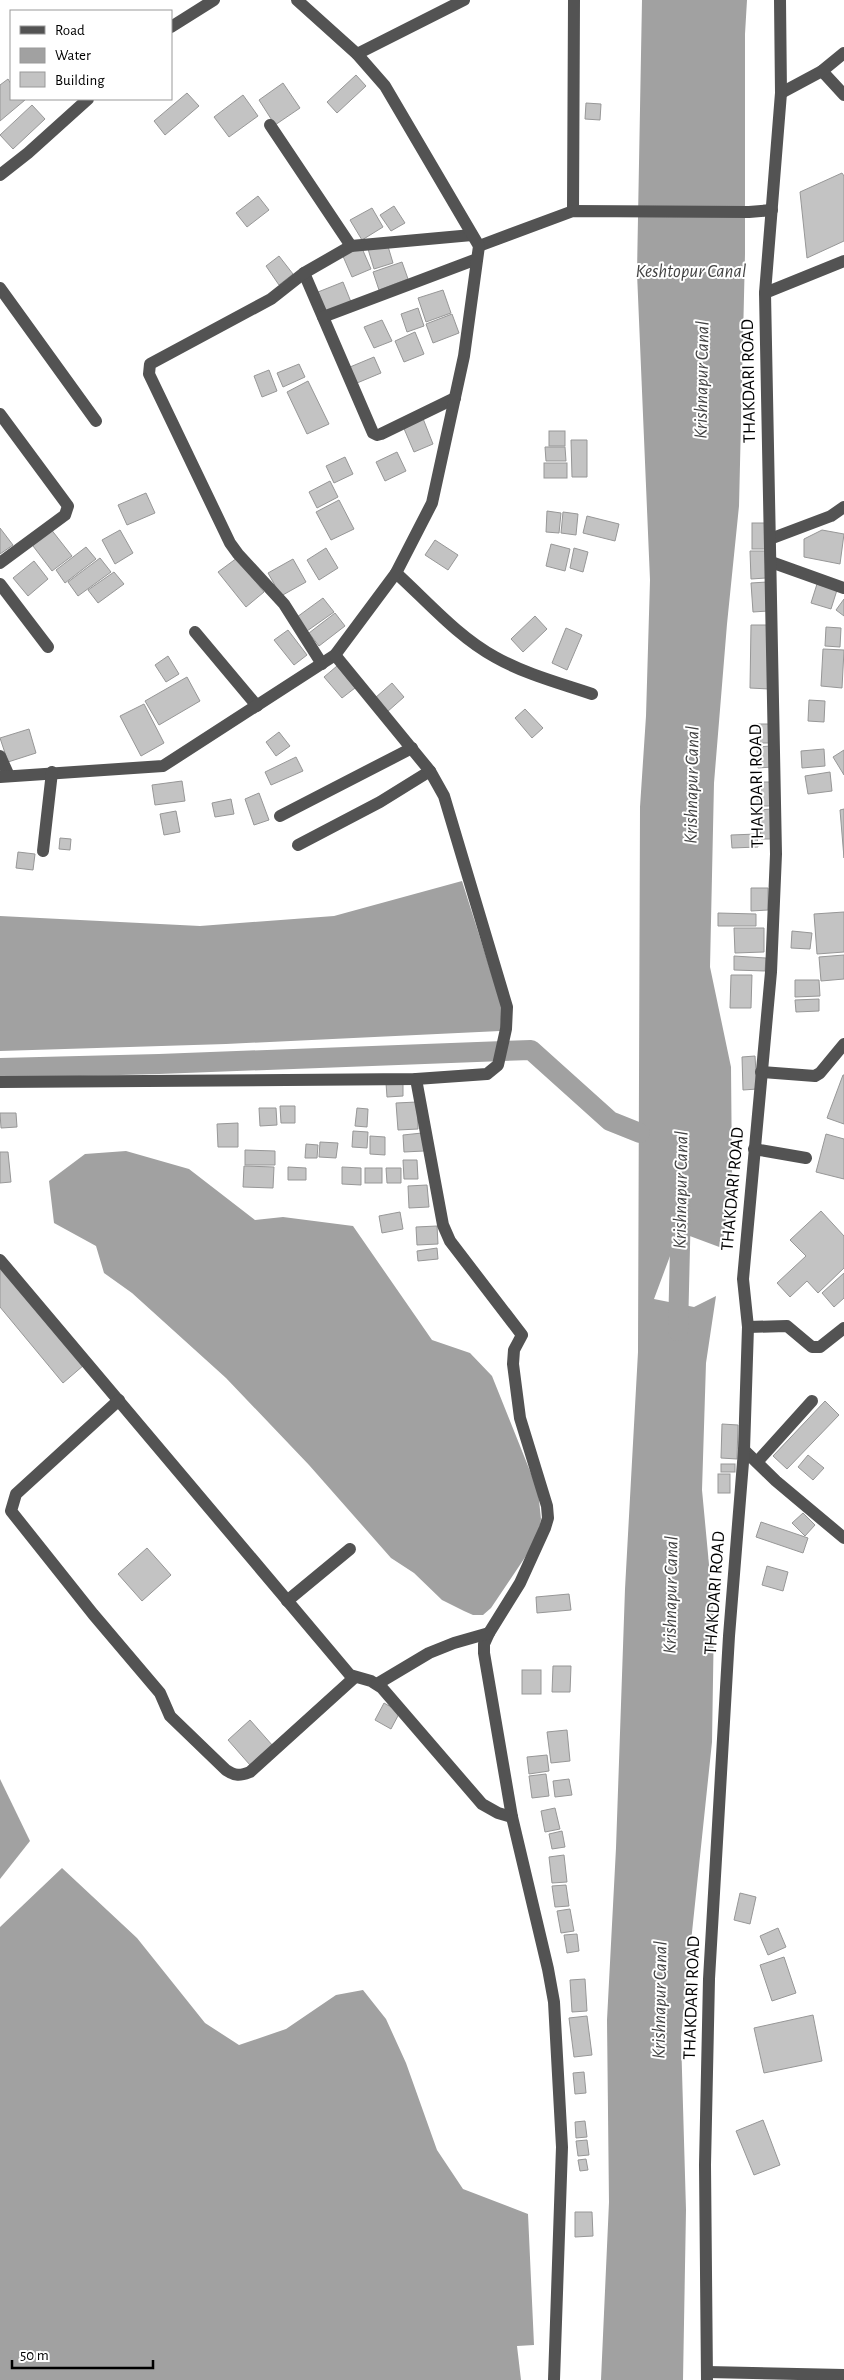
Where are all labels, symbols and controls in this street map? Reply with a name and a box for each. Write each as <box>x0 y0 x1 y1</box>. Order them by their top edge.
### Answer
legend <box>10 10 172 100</box>
text: Road <box>55 23 85 38</box>
text: Water <box>55 48 91 63</box>
text: Building <box>55 73 105 88</box>
water label: Keshtopur Canal <box>635 262 747 281</box>
street label: THAKDARI ROAD <box>739 319 759 443</box>
water label: Krishnapur Canal <box>691 321 713 439</box>
street label: THAKDARI ROAD <box>747 724 767 848</box>
water label: Krishnapur Canal <box>681 726 703 844</box>
street label: THAKDARI ROAD <box>719 1126 747 1252</box>
water label: Krishnapur Canal <box>670 1131 692 1249</box>
street label: THAKDARI ROAD <box>702 1531 728 1655</box>
water label: Krishnapur Canal <box>660 1536 682 1654</box>
street label: THAKDARI ROAD <box>681 1936 703 2060</box>
water label: Krishnapur Canal <box>649 1941 671 2059</box>
scale bar <box>12 2338 154 2370</box>
text: 50 m <box>20 2348 49 2363</box>

